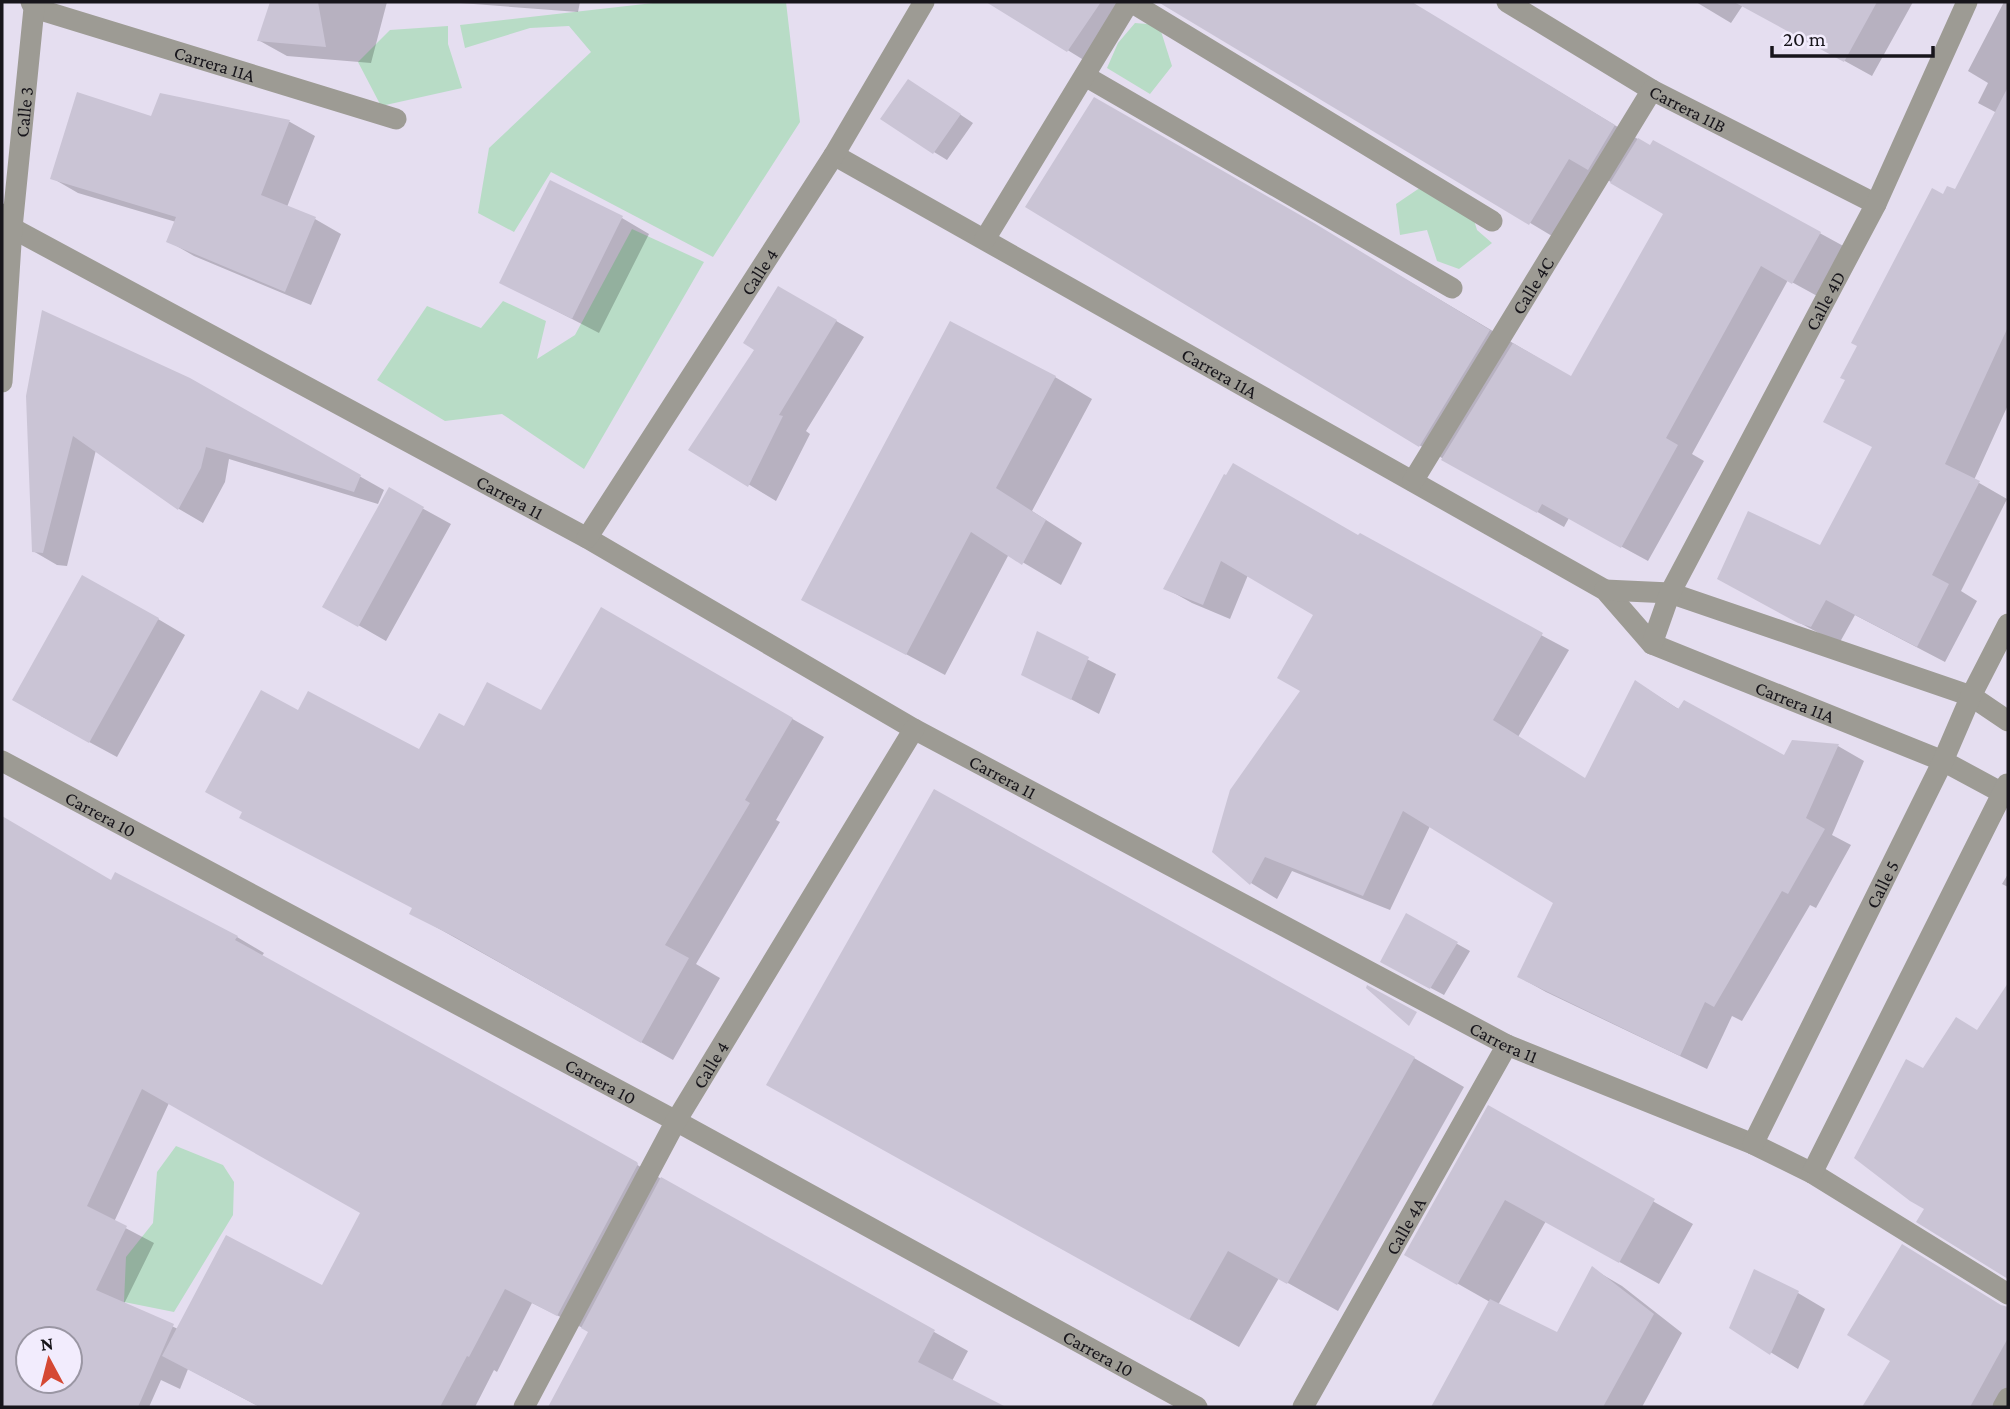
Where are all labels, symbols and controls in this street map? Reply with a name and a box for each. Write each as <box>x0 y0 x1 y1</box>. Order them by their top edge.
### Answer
scale bar <box>1772 14 1933 58</box>
text: 20 m <box>1783 27 1826 51</box>
street label: Carrera 11A <box>172 42 258 86</box>
street label: Carrera 11B <box>1646 81 1730 137</box>
street label: Calle 3 <box>11 86 37 138</box>
street label: Calle 4 <box>736 245 782 299</box>
street label: Calle 4C <box>1508 254 1558 318</box>
street label: Calle 4D <box>1801 268 1850 334</box>
street label: Carrera 11A <box>1178 343 1261 403</box>
street label: Carrera 11 <box>473 470 547 523</box>
street label: Carrera 11A <box>1752 677 1838 727</box>
street label: Carrera 11 <box>966 750 1040 803</box>
street label: Carrera 10 <box>62 787 140 842</box>
street label: Calle 5 <box>1862 857 1903 912</box>
street label: Carrera 11 <box>1466 1017 1541 1067</box>
street label: Calle 4 <box>688 1037 733 1092</box>
street label: Carrera 10 <box>562 1054 640 1109</box>
street label: Calle 4A <box>1381 1194 1430 1258</box>
north arrow <box>14 1325 84 1395</box>
street label: Carrera 10 <box>1059 1326 1137 1381</box>
text: N <box>39 1332 55 1355</box>

